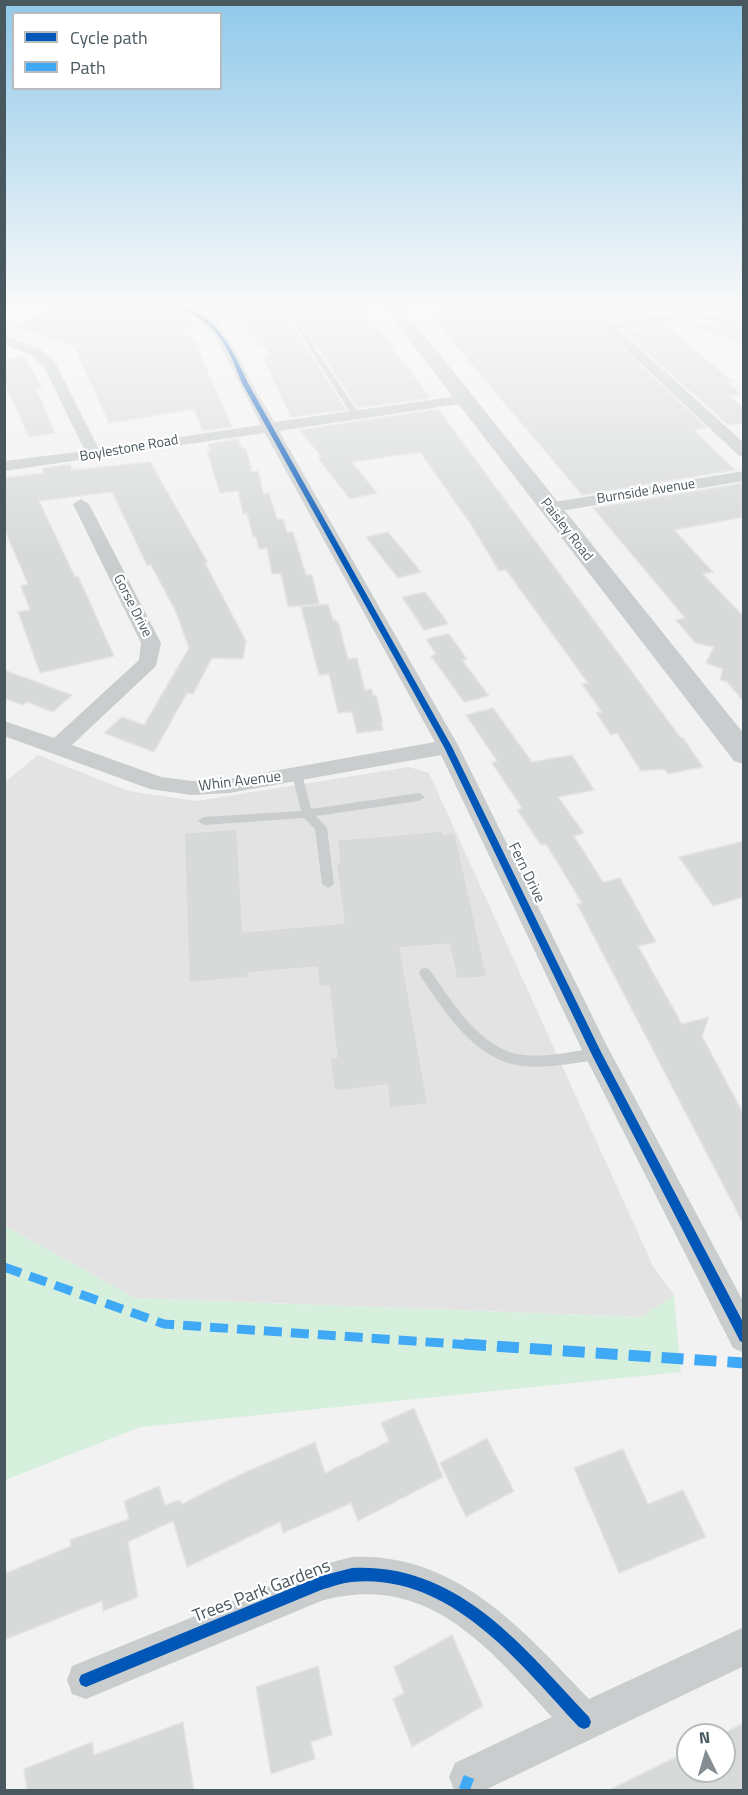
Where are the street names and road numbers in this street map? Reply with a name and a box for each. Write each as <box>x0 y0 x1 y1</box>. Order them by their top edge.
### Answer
street label: Boylestone Road <box>78 432 180 466</box>
street label: Burnside Avenue <box>596 476 696 508</box>
street label: Paisley Road <box>536 495 596 565</box>
street label: Gorse Drive <box>109 572 155 640</box>
street label: Whin Avenue <box>198 768 282 796</box>
street label: Fern Drive <box>504 840 548 906</box>
street label: Trees Park Gardens <box>190 1556 334 1628</box>

